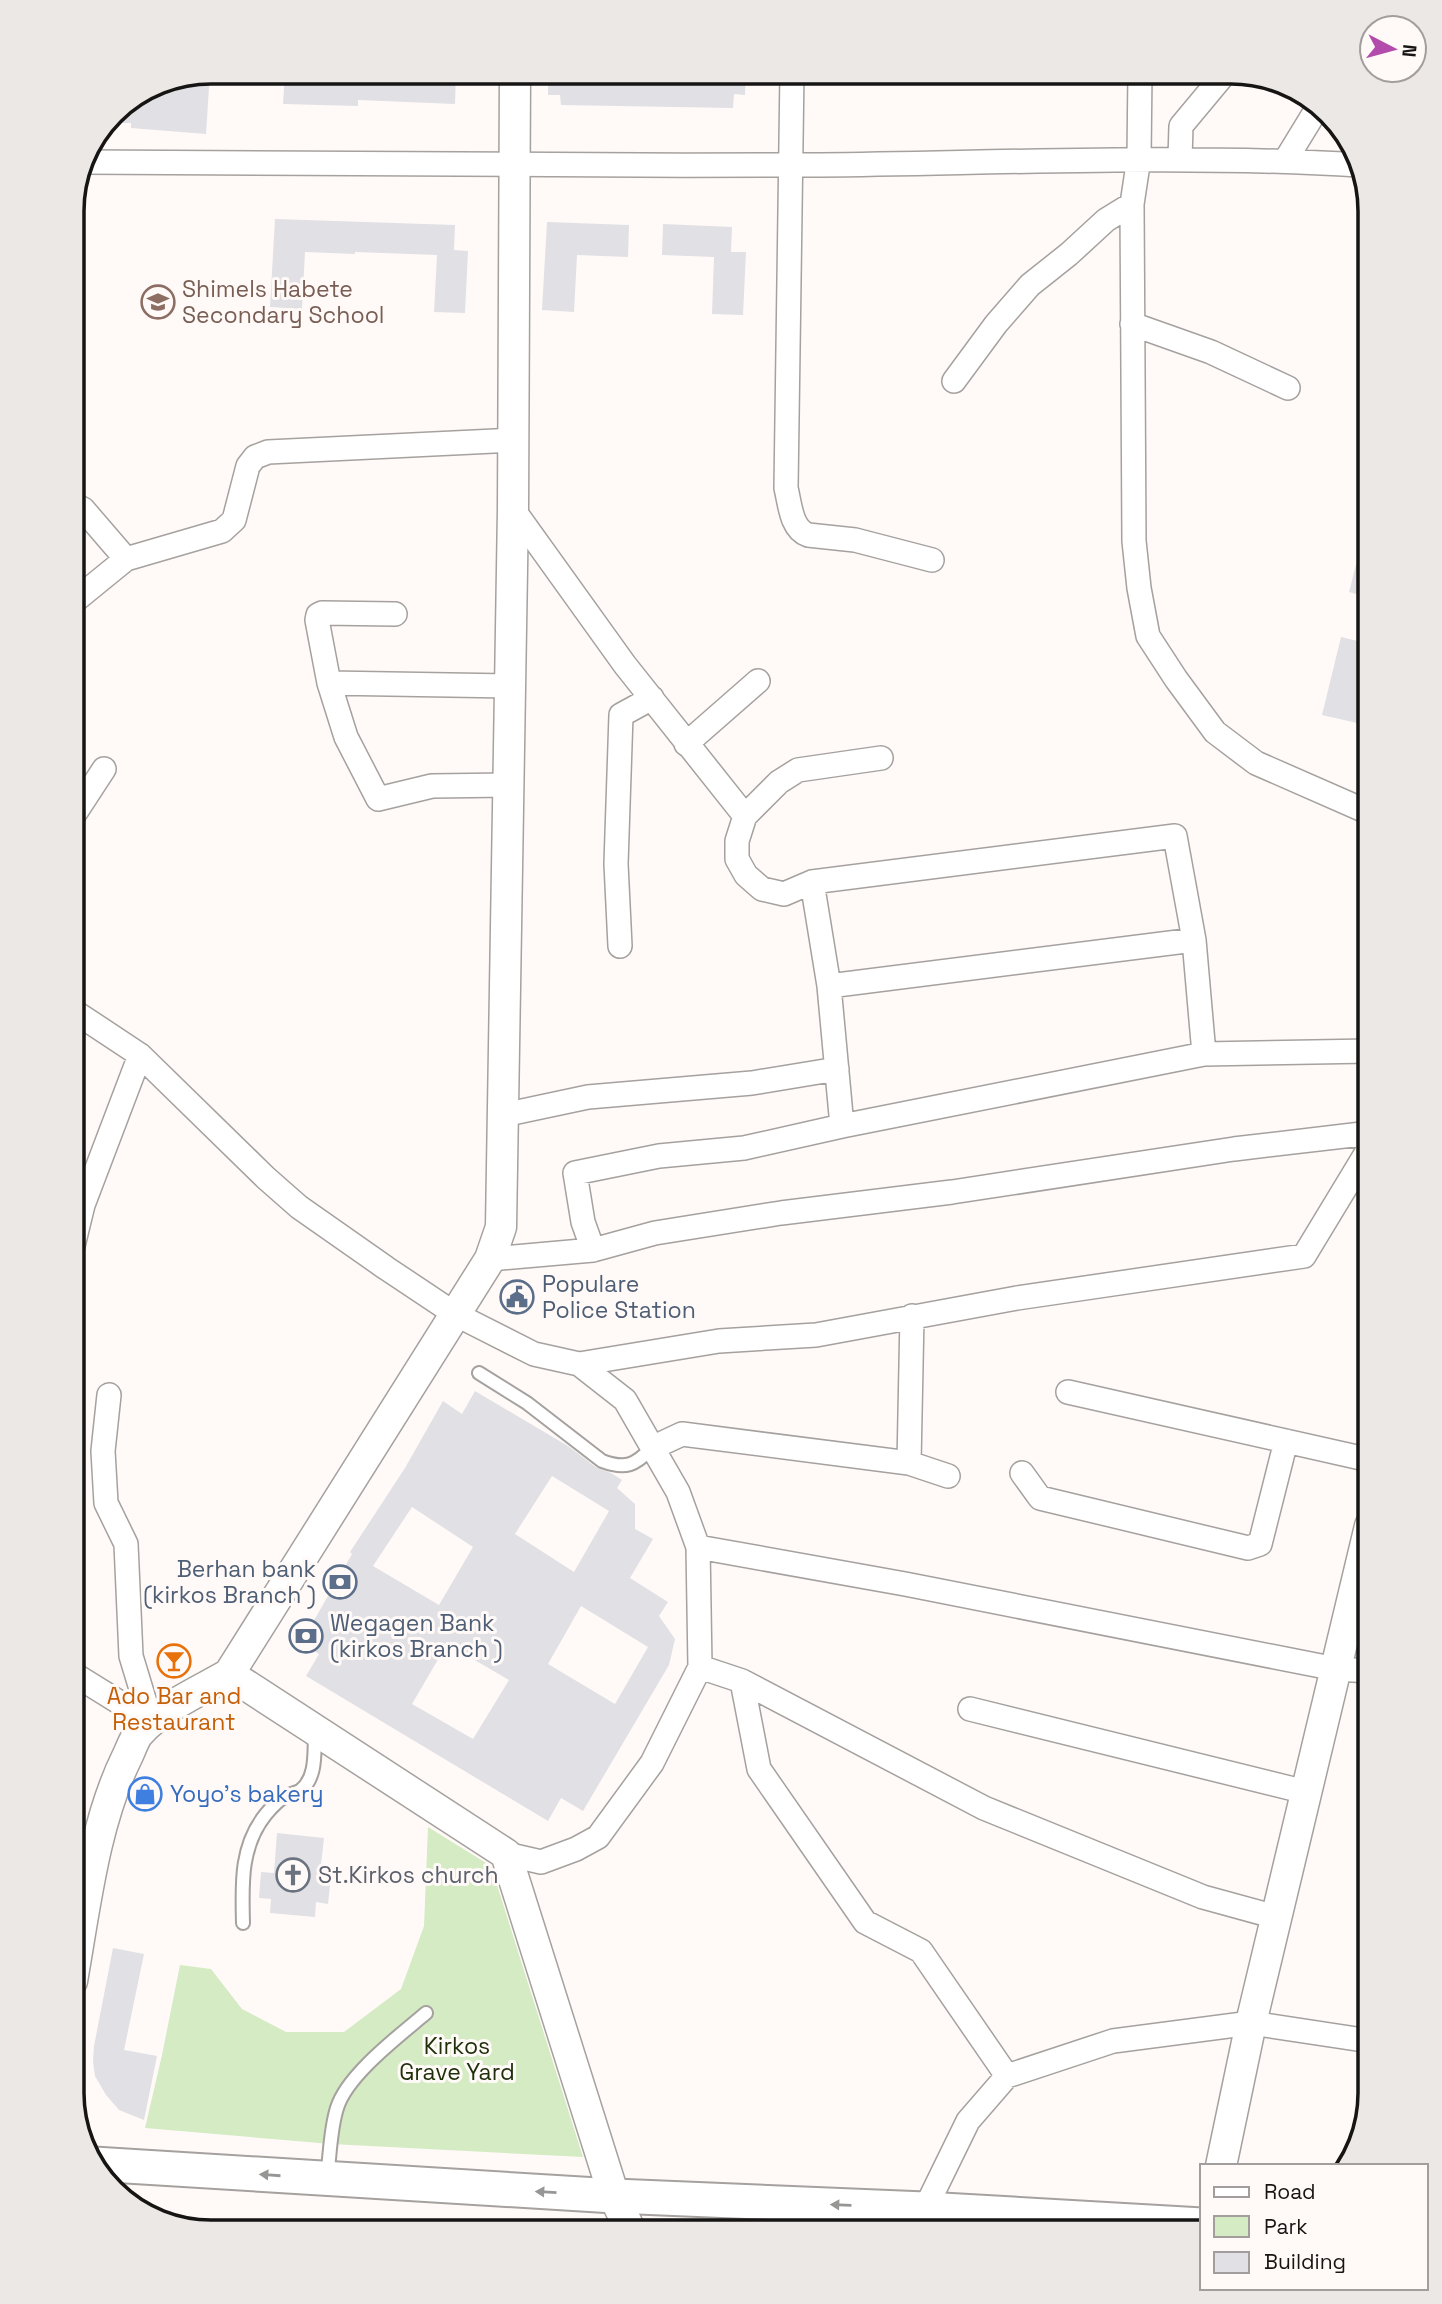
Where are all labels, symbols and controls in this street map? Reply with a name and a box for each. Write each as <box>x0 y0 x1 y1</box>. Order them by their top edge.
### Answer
north arrow <box>1358 14 1428 84</box>
text: N <box>1396 43 1423 58</box>
place label: Shimels Habete Secondary School <box>182 274 384 330</box>
school or university icon: Shimels Habete Secondary School <box>139 283 177 321</box>
place label: Populare Police Station <box>542 1269 696 1325</box>
public building icon: Populare Police Station <box>498 1278 536 1316</box>
place label: Berhan bank (kirkos Branch ) <box>143 1554 316 1610</box>
bank icon: Berhan bank (kirkos Branch ) <box>321 1563 359 1601</box>
place label: Wegagen Bank (kirkos Branch ) <box>330 1608 503 1664</box>
bank icon: Wegagen Bank (kirkos Branch ) <box>287 1617 325 1655</box>
bar icon: Ado Bar and Restaurant <box>155 1642 193 1680</box>
place label: Ado Bar and Restaurant <box>107 1681 241 1737</box>
shop icon: Yoyo's bakery <box>126 1775 164 1813</box>
place label: Yoyo's bakery <box>170 1779 324 1809</box>
church icon: St.Kirkos church <box>274 1856 312 1894</box>
place label: St.Kirkos church <box>318 1860 499 1890</box>
park label: Kirkos Grave Yard <box>399 2031 515 2087</box>
legend <box>1200 2164 1428 2290</box>
one-way arrow <box>259 2169 281 2180</box>
text: Road <box>1264 2178 1316 2205</box>
one-way arrow <box>535 2186 557 2197</box>
one-way arrow <box>829 2200 851 2211</box>
text: Park <box>1264 2213 1308 2240</box>
text: Building <box>1264 2248 1346 2275</box>

